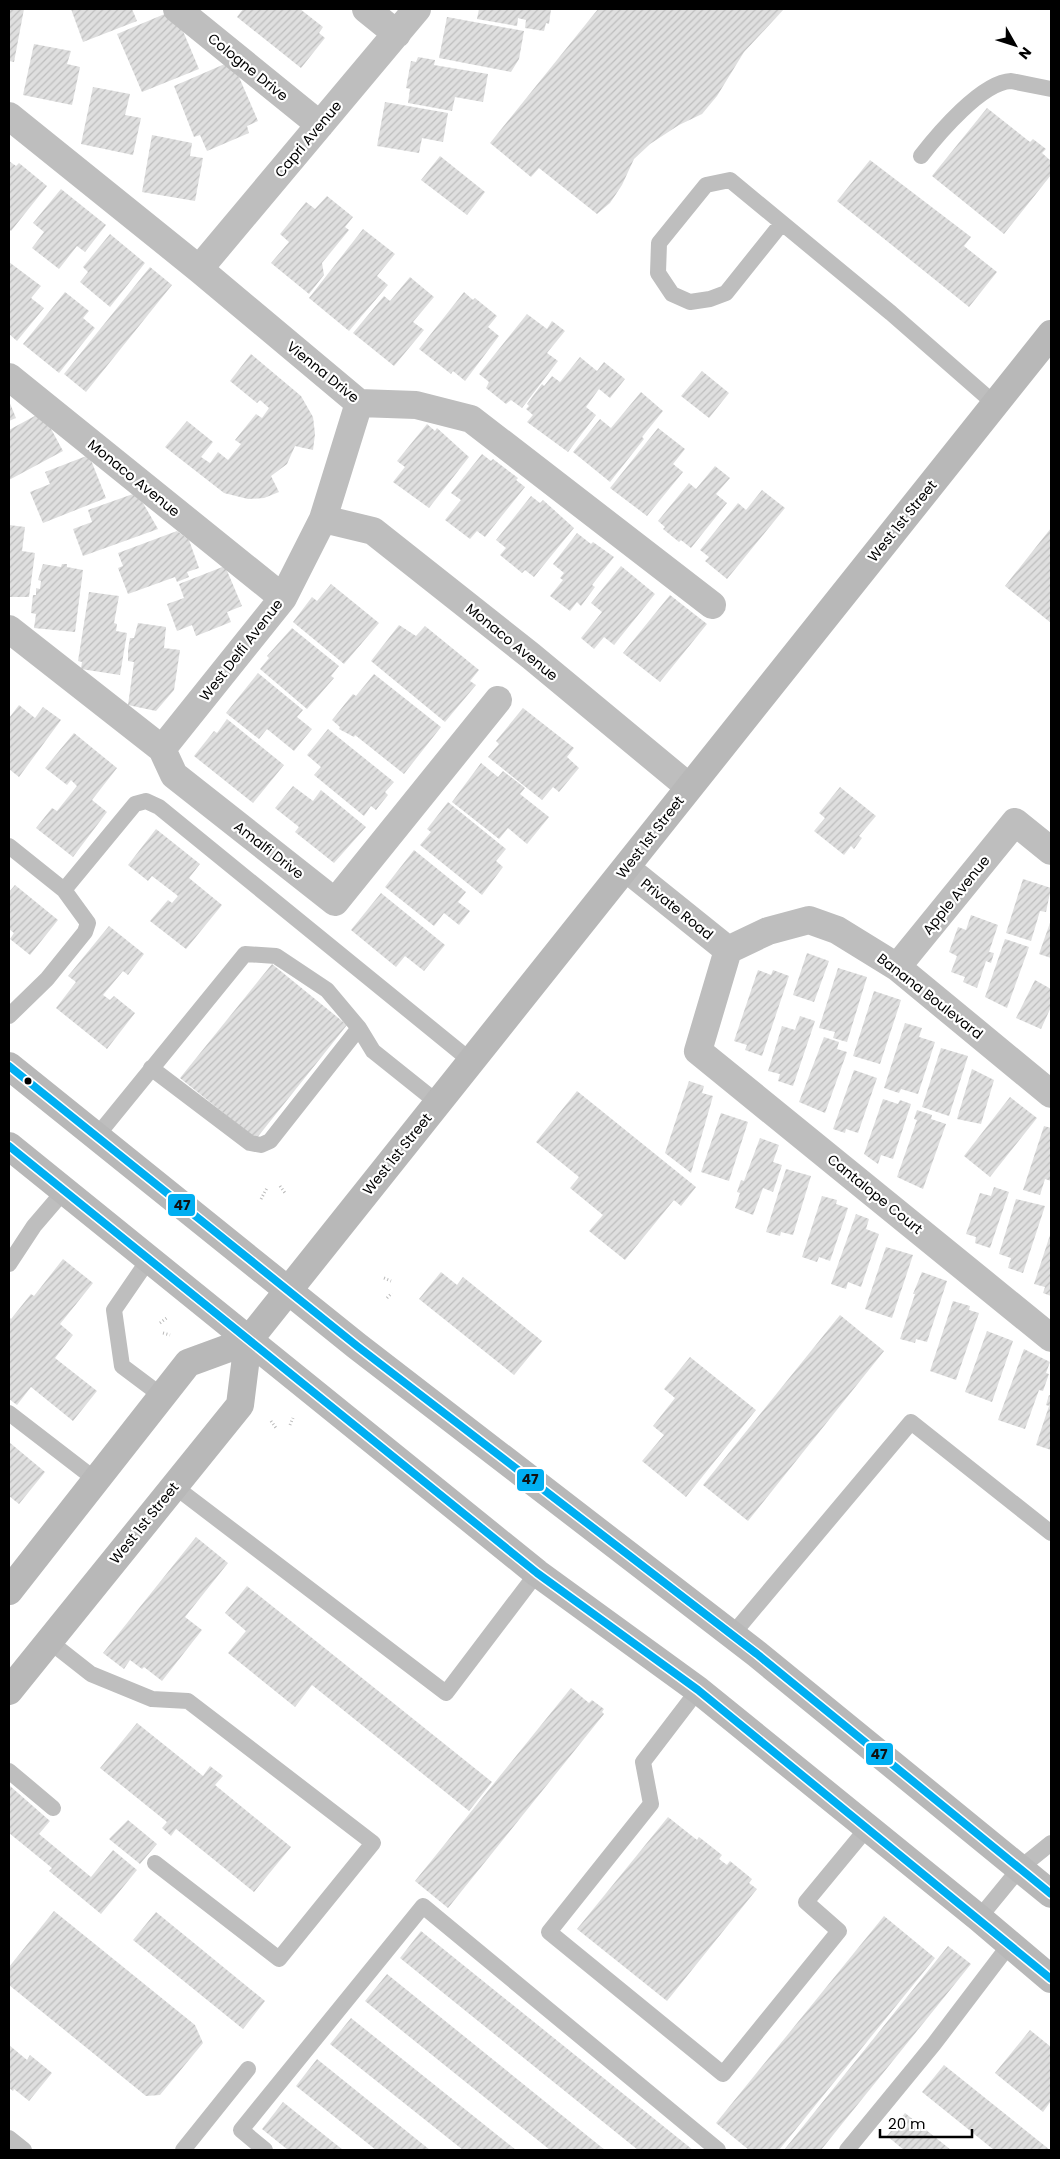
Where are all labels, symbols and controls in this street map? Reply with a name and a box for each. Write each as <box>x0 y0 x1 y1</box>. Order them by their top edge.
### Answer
north arrow <box>990 20 1040 70</box>
street label: Cologne Drive <box>204 28 293 106</box>
text: N <box>1014 43 1036 64</box>
street label: Capri Avenue <box>270 96 346 182</box>
street label: Vienna Drive <box>283 337 364 408</box>
street label: Monaco Avenue <box>84 435 185 522</box>
street label: West 1st Street <box>863 476 941 566</box>
street label: West Delfi Avenue <box>195 594 288 705</box>
street label: Monaco Avenue <box>462 599 563 686</box>
street label: West 1st Street <box>611 791 689 883</box>
street label: Amalfi Drive <box>230 816 308 884</box>
street label: Apple Avenue <box>918 851 994 939</box>
street label: Private Road <box>637 874 717 944</box>
street label: Banana Boulevard <box>873 948 987 1044</box>
unlabelled marker <box>23 1076 33 1086</box>
street label: West 1st Street <box>358 1109 436 1199</box>
street label: Cantalope Court <box>823 1149 927 1239</box>
line badge: 47 <box>167 1193 196 1217</box>
text: 47 <box>174 1195 191 1215</box>
line badge: 47 <box>516 1468 545 1492</box>
text: 47 <box>522 1469 539 1489</box>
street label: West 1st Street <box>105 1478 183 1568</box>
line badge: 47 <box>865 1742 894 1766</box>
text: 47 <box>871 1744 888 1764</box>
scale bar <box>880 2106 972 2138</box>
text: 20 m <box>888 2113 926 2134</box>

